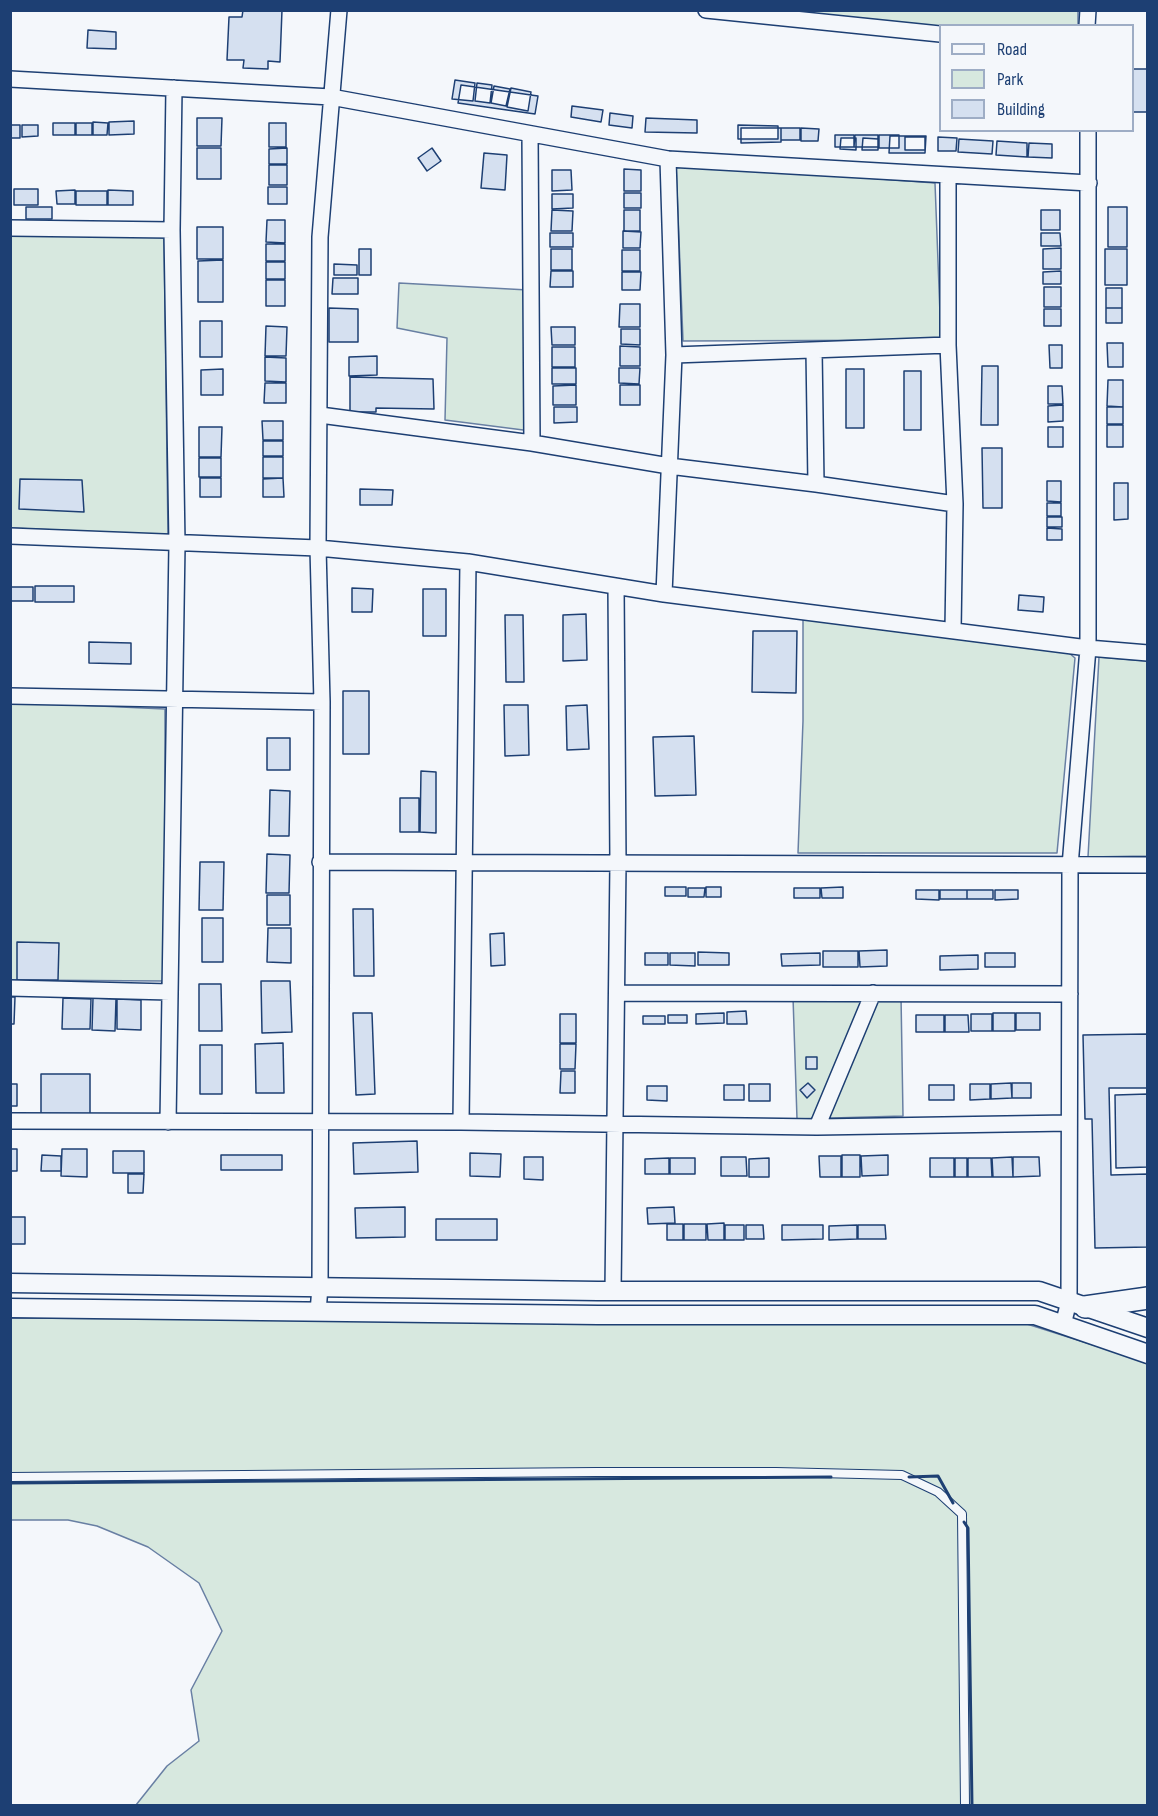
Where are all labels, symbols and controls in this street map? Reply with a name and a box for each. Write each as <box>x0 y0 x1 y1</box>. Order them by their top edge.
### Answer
legend <box>939 24 1134 132</box>
text: Road <box>997 39 1027 60</box>
text: Park <box>997 69 1023 90</box>
text: Building <box>997 99 1045 120</box>

